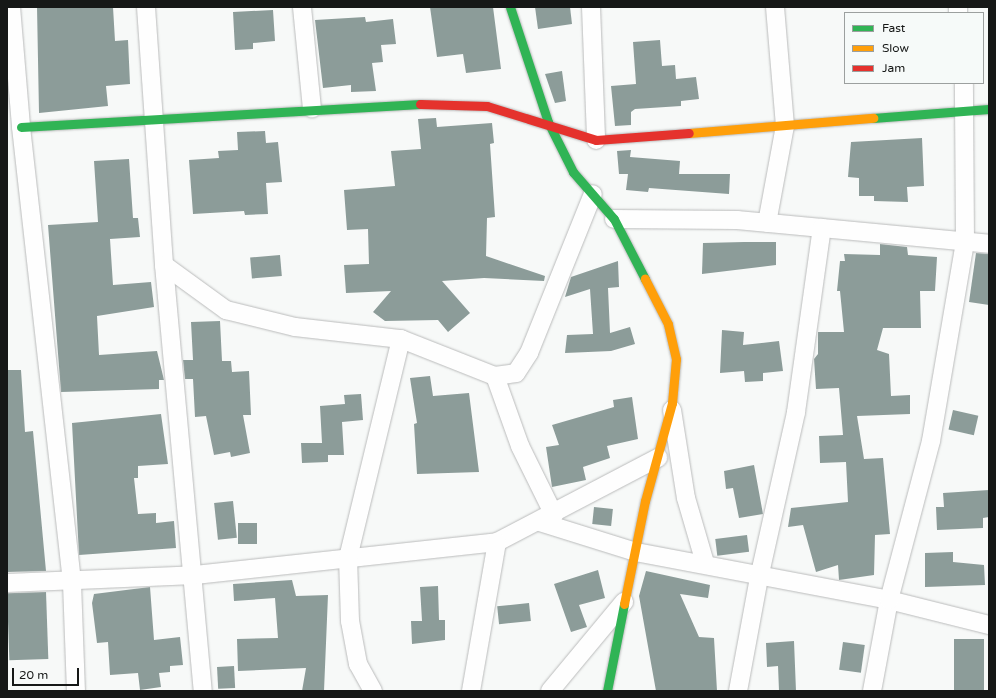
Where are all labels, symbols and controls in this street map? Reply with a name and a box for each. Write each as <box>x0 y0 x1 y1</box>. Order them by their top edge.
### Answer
legend <box>844 12 984 84</box>
text: Fast <box>882 21 905 35</box>
text: Slow <box>882 41 909 55</box>
text: Jam <box>882 61 905 75</box>
scale bar <box>14 660 81 686</box>
text: 20 m <box>19 668 48 682</box>

